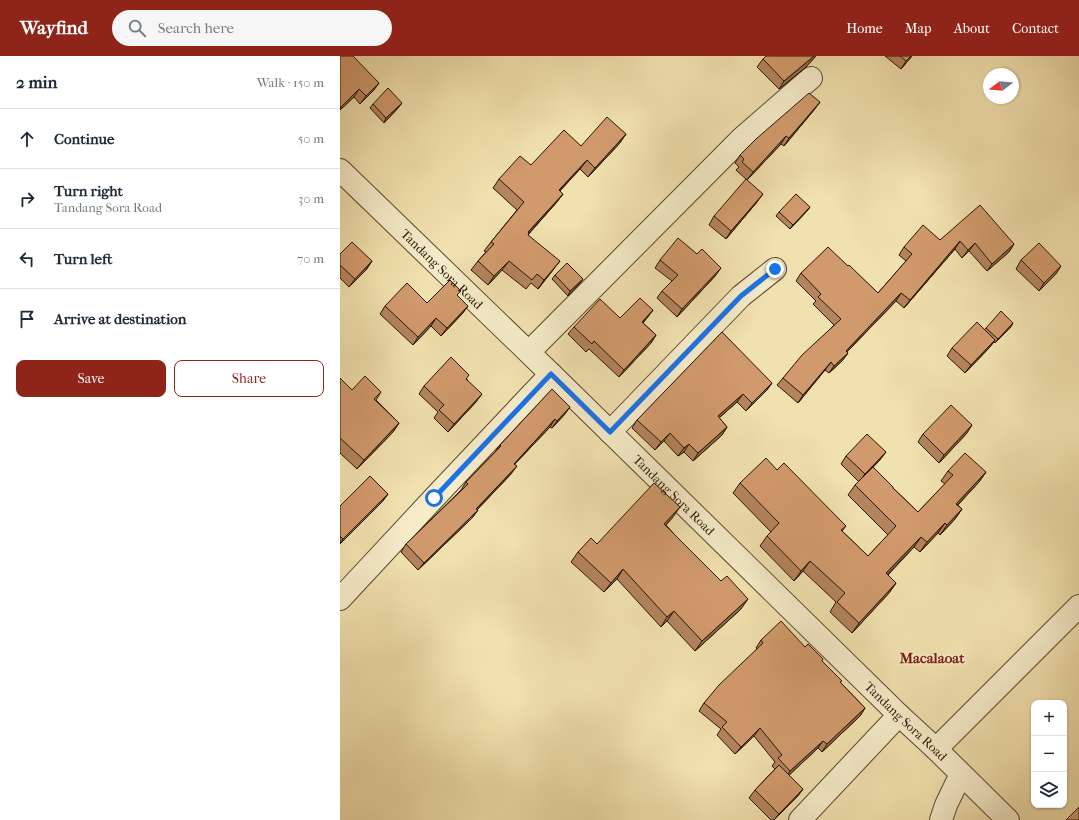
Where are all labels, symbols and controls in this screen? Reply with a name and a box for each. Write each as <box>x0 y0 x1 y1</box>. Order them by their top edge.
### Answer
search box <box>112 10 392 46</box>
text: Wayfind <box>20 17 88 39</box>
icon: search <box>126 17 148 39</box>
text: Search here <box>158 19 234 37</box>
text: Home <box>846 20 883 37</box>
text: Map <box>905 20 932 37</box>
text: About <box>954 20 990 37</box>
text: Contact <box>1012 20 1059 37</box>
north arrow <box>983 68 1019 104</box>
text: 2 min <box>16 72 57 92</box>
text: Walk · 150 m <box>257 75 324 90</box>
icon: ahead <box>16 128 38 150</box>
text: Continue <box>54 130 114 148</box>
text: 50 m <box>298 131 324 146</box>
text: Turn right <box>54 182 123 200</box>
icon: right <box>16 188 38 210</box>
text: 30 m <box>298 191 324 206</box>
text: Tandang Sora Road <box>54 200 162 215</box>
street label: Tandang Sora Road <box>398 226 487 312</box>
icon: left <box>16 248 38 270</box>
text: Turn left <box>54 250 112 268</box>
text: 70 m <box>297 251 324 266</box>
route end <box>766 260 784 278</box>
icon: arrive <box>16 308 38 330</box>
text: Arrive at destination <box>54 310 186 328</box>
button: Save <box>16 360 166 397</box>
button: Share <box>174 360 324 397</box>
street label: Tandang Sora Road <box>630 452 719 539</box>
route start <box>425 489 443 507</box>
district label: Macalaoat <box>898 649 965 667</box>
street label: Tandang Sora Road <box>862 678 951 764</box>
map controls <box>1031 700 1067 808</box>
button: + <box>1031 700 1067 736</box>
button: − <box>1031 736 1067 772</box>
button: layers <box>1031 772 1067 808</box>

